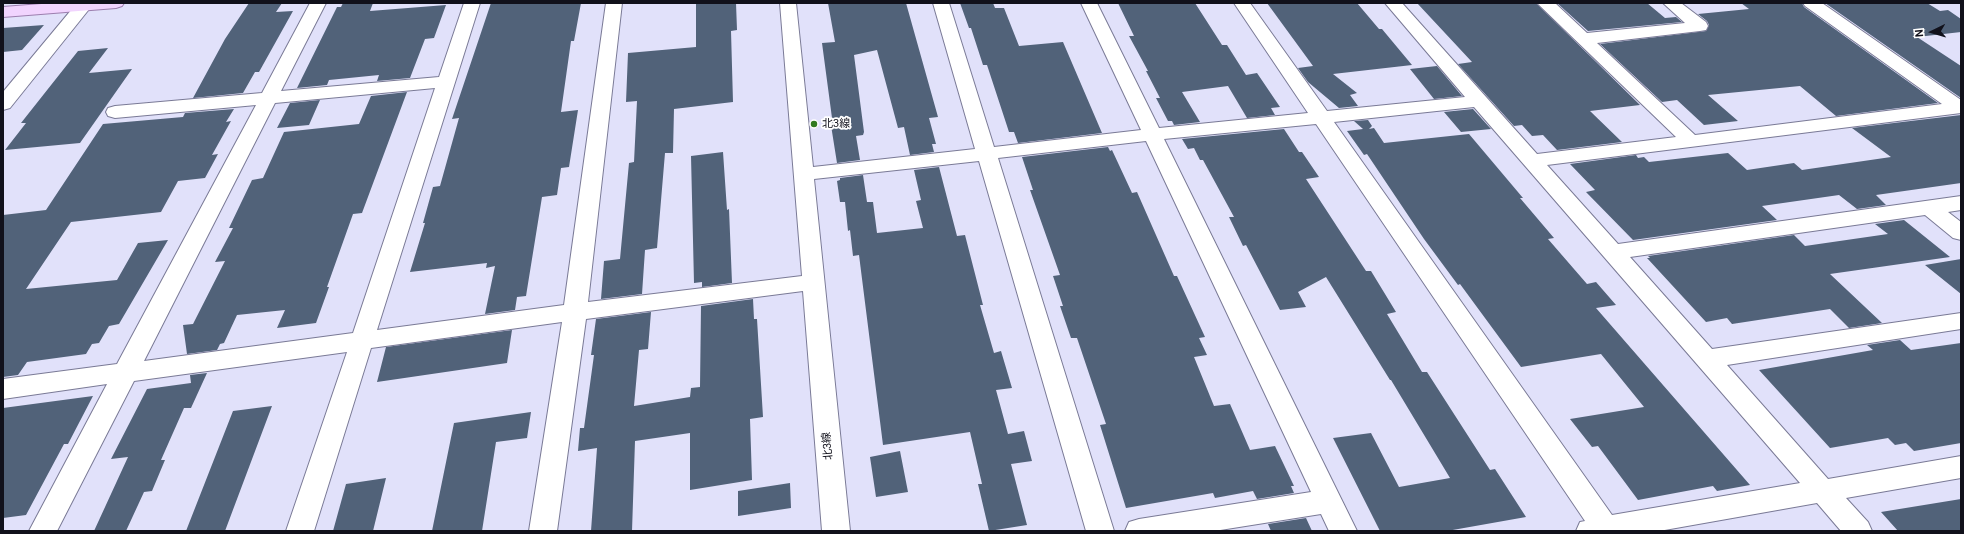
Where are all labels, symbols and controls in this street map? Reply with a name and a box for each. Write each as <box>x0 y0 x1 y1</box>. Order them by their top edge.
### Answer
north arrow <box>1912 12 1952 52</box>
text: N <box>1913 29 1926 38</box>
place label: 北3線 <box>822 117 850 131</box>
marker: 北3線 <box>809 119 819 129</box>
street label: 北3線 <box>820 431 836 461</box>

